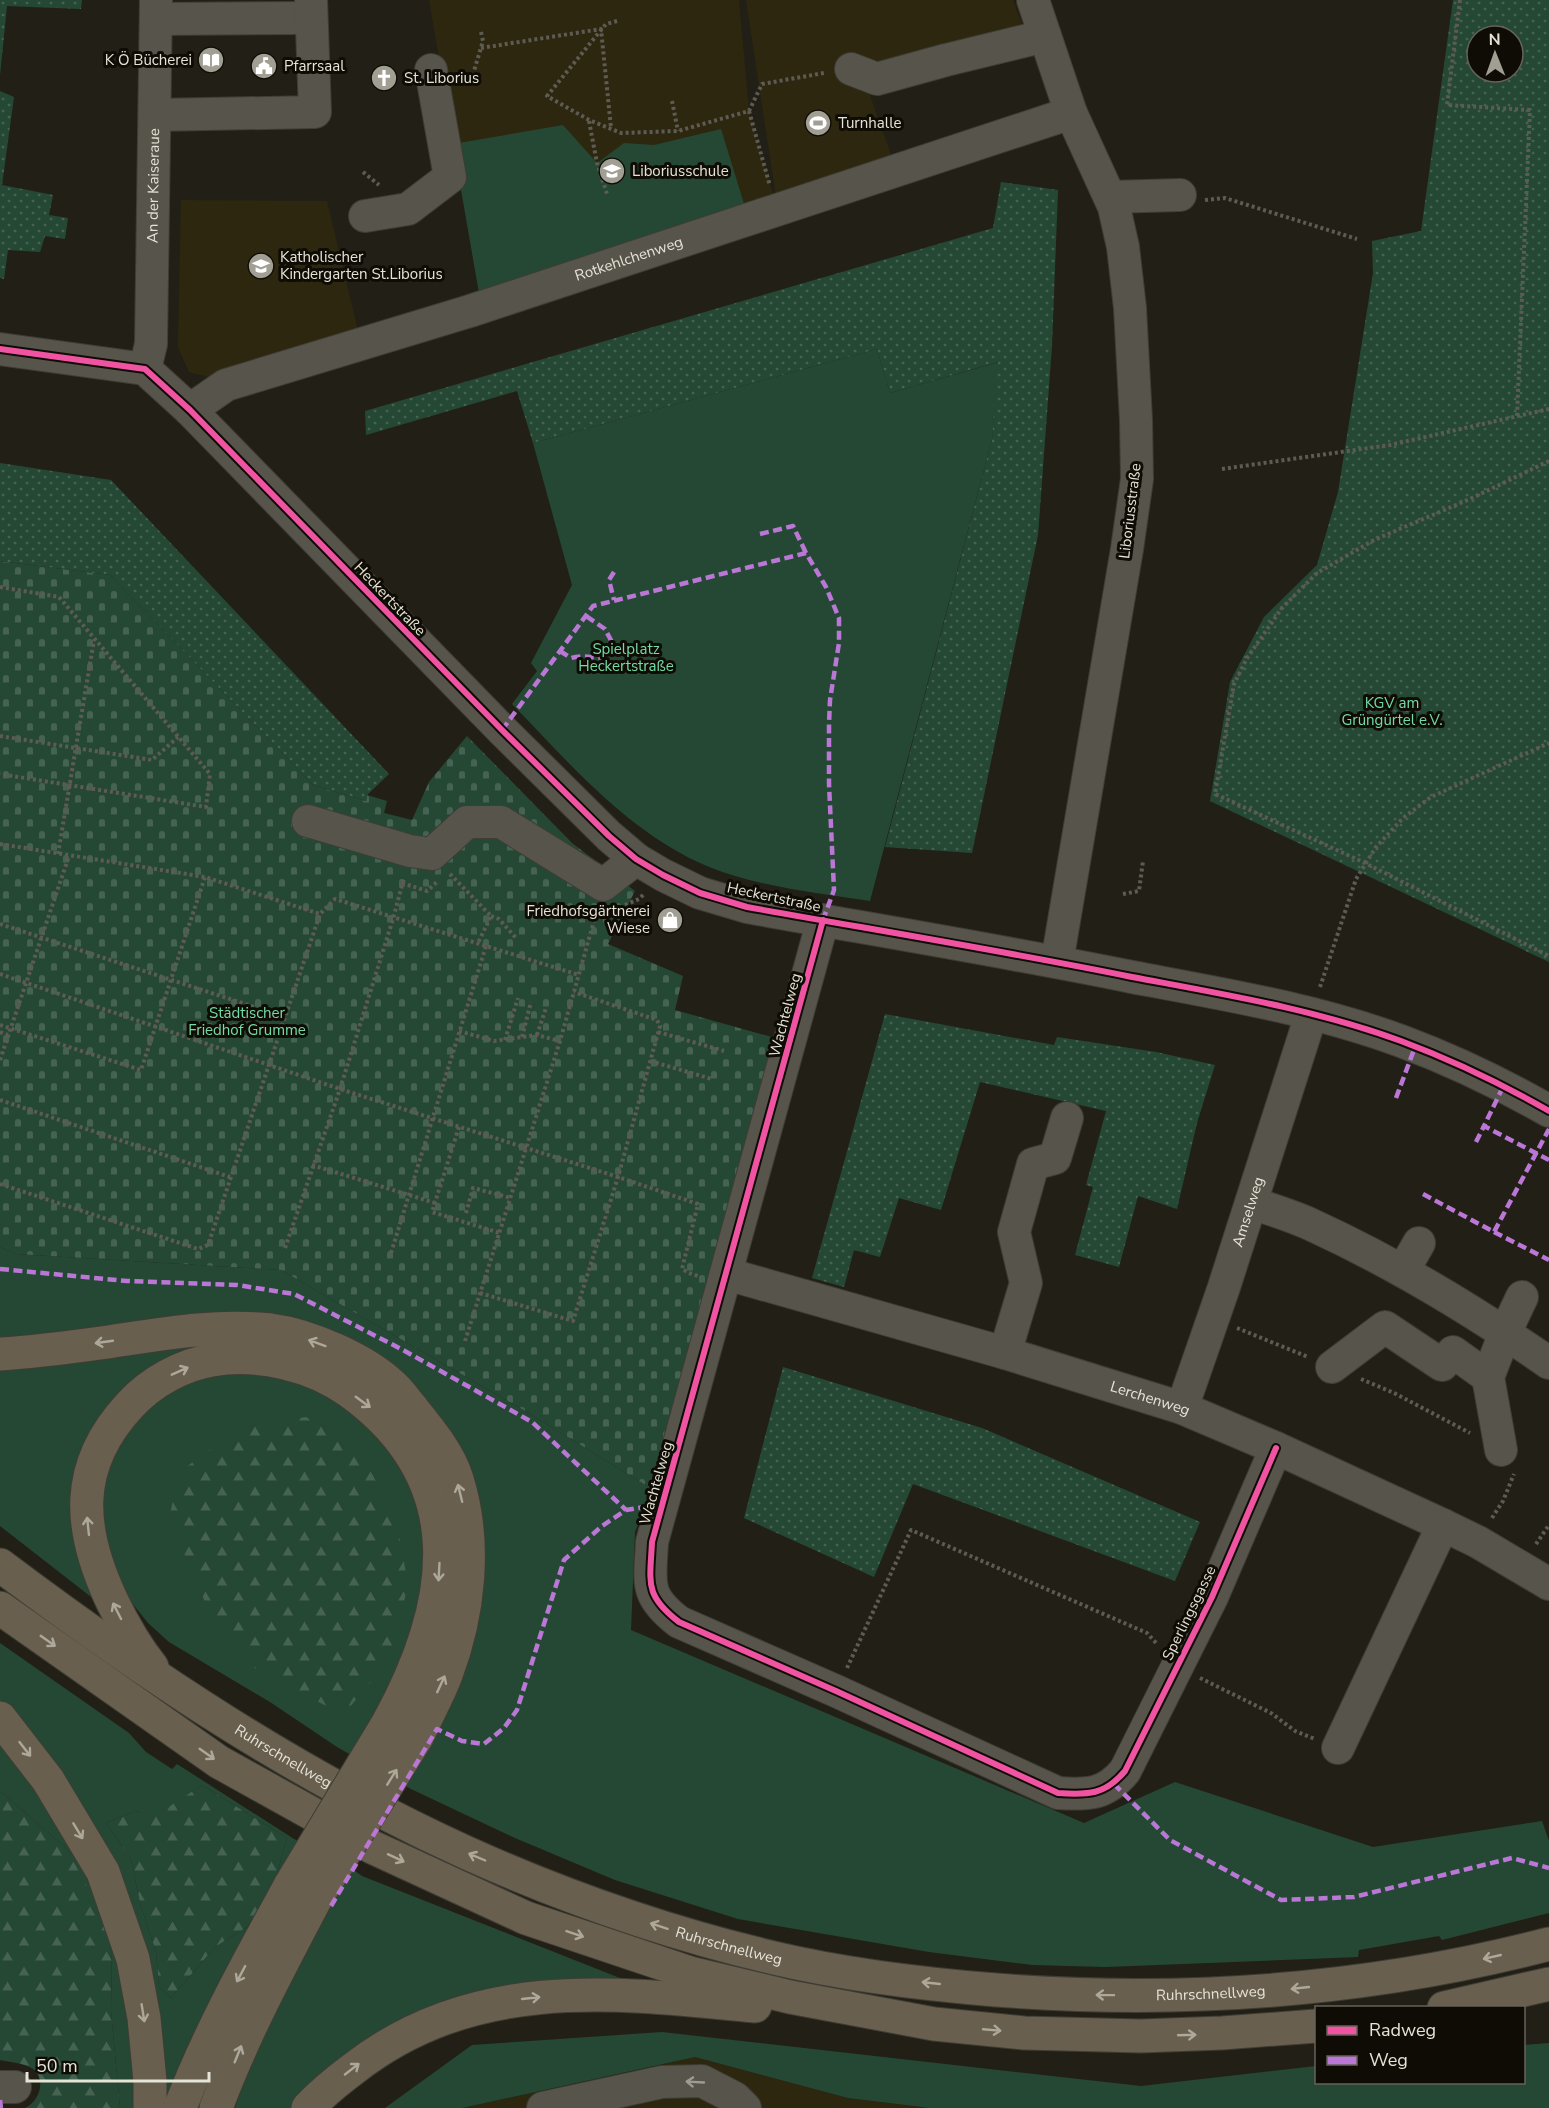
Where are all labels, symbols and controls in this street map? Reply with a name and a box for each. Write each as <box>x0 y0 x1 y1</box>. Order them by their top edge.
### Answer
north arrow <box>1465 24 1525 84</box>
text: N <box>1489 29 1501 51</box>
library icon: K Ö Bücherei <box>196 45 226 75</box>
place label: K Ö Bücherei <box>105 50 192 70</box>
public building icon: Pfarrsaal <box>249 51 279 81</box>
place label: Pfarrsaal <box>284 56 345 76</box>
church icon: St. Liborius <box>369 63 399 93</box>
place label: St. Liborius <box>404 68 479 88</box>
sports icon: Turnhalle <box>803 108 833 138</box>
place label: Turnhalle <box>838 113 902 133</box>
street label: An der Kaiseraue <box>142 128 164 243</box>
school or university icon: Liboriusschule <box>597 156 627 186</box>
place label: Liboriusschule <box>632 161 729 181</box>
street label: Rotkehlchenweg <box>572 232 686 286</box>
place label: Katholischer Kindergarten St.Liborius <box>280 247 443 284</box>
school or university icon: Katholischer Kindergarten St.Liborius <box>246 251 276 281</box>
street label: Liboriusstraße <box>1114 462 1146 560</box>
street label: Heckertstraße <box>350 558 430 640</box>
park label: Spielplatz Heckertstraße <box>578 639 674 676</box>
park label: KGV am Grüngürtel e.V. <box>1341 693 1443 730</box>
street label: Heckertstraße <box>725 877 823 917</box>
place label: Friedhofsgärtnerei Wiese <box>526 901 650 938</box>
shop icon: Friedhofsgärtnerei Wiese <box>655 905 685 935</box>
street label: Wachtelweg <box>764 971 806 1059</box>
park label: Städtischer Friedhof Grumme <box>188 1003 306 1040</box>
street label: Amselweg <box>1227 1174 1269 1249</box>
one-way arrow <box>95 1337 114 1348</box>
one-way arrow <box>308 1337 327 1348</box>
one-way arrow <box>171 1364 189 1376</box>
street label: Lerchenweg <box>1108 1376 1193 1420</box>
one-way arrow <box>355 1396 371 1408</box>
street label: Wachtelweg <box>635 1439 677 1527</box>
one-way arrow <box>454 1484 466 1503</box>
one-way arrow <box>82 1517 93 1537</box>
one-way arrow <box>433 1561 444 1581</box>
street label: Sperlingsgasse <box>1157 1562 1221 1664</box>
one-way arrow <box>111 1603 123 1621</box>
one-way arrow <box>39 1635 55 1647</box>
one-way arrow <box>436 1675 448 1693</box>
street label: Ruhrschnellweg <box>231 1720 335 1793</box>
one-way arrow <box>18 1740 31 1756</box>
one-way arrow <box>198 1748 215 1760</box>
one-way arrow <box>386 1769 398 1786</box>
one-way arrow <box>72 1822 84 1839</box>
one-way arrow <box>468 1851 486 1862</box>
one-way arrow <box>386 1853 405 1864</box>
one-way arrow <box>650 1920 669 1931</box>
street label: Ruhrschnellweg <box>673 1922 784 1970</box>
one-way arrow <box>565 1930 584 1941</box>
one-way arrow <box>1483 1952 1502 1963</box>
one-way arrow <box>235 1965 246 1983</box>
one-way arrow <box>922 1978 942 1989</box>
street label: Ruhrschnellweg <box>1156 1981 1266 2005</box>
one-way arrow <box>1290 1983 1310 1994</box>
one-way arrow <box>1095 1989 1115 2001</box>
one-way arrow <box>520 1992 540 2003</box>
one-way arrow <box>138 2002 149 2022</box>
legend <box>1315 2006 1525 2084</box>
text: Radweg <box>1369 2018 1436 2042</box>
one-way arrow <box>982 2025 1002 2036</box>
one-way arrow <box>1177 2029 1197 2040</box>
scale bar <box>27 2045 208 2083</box>
one-way arrow <box>233 2045 244 2063</box>
text: Weg <box>1369 2048 1408 2072</box>
text: 50 m <box>36 2054 78 2078</box>
one-way arrow <box>344 2063 360 2076</box>
one-way arrow <box>686 2076 705 2087</box>

